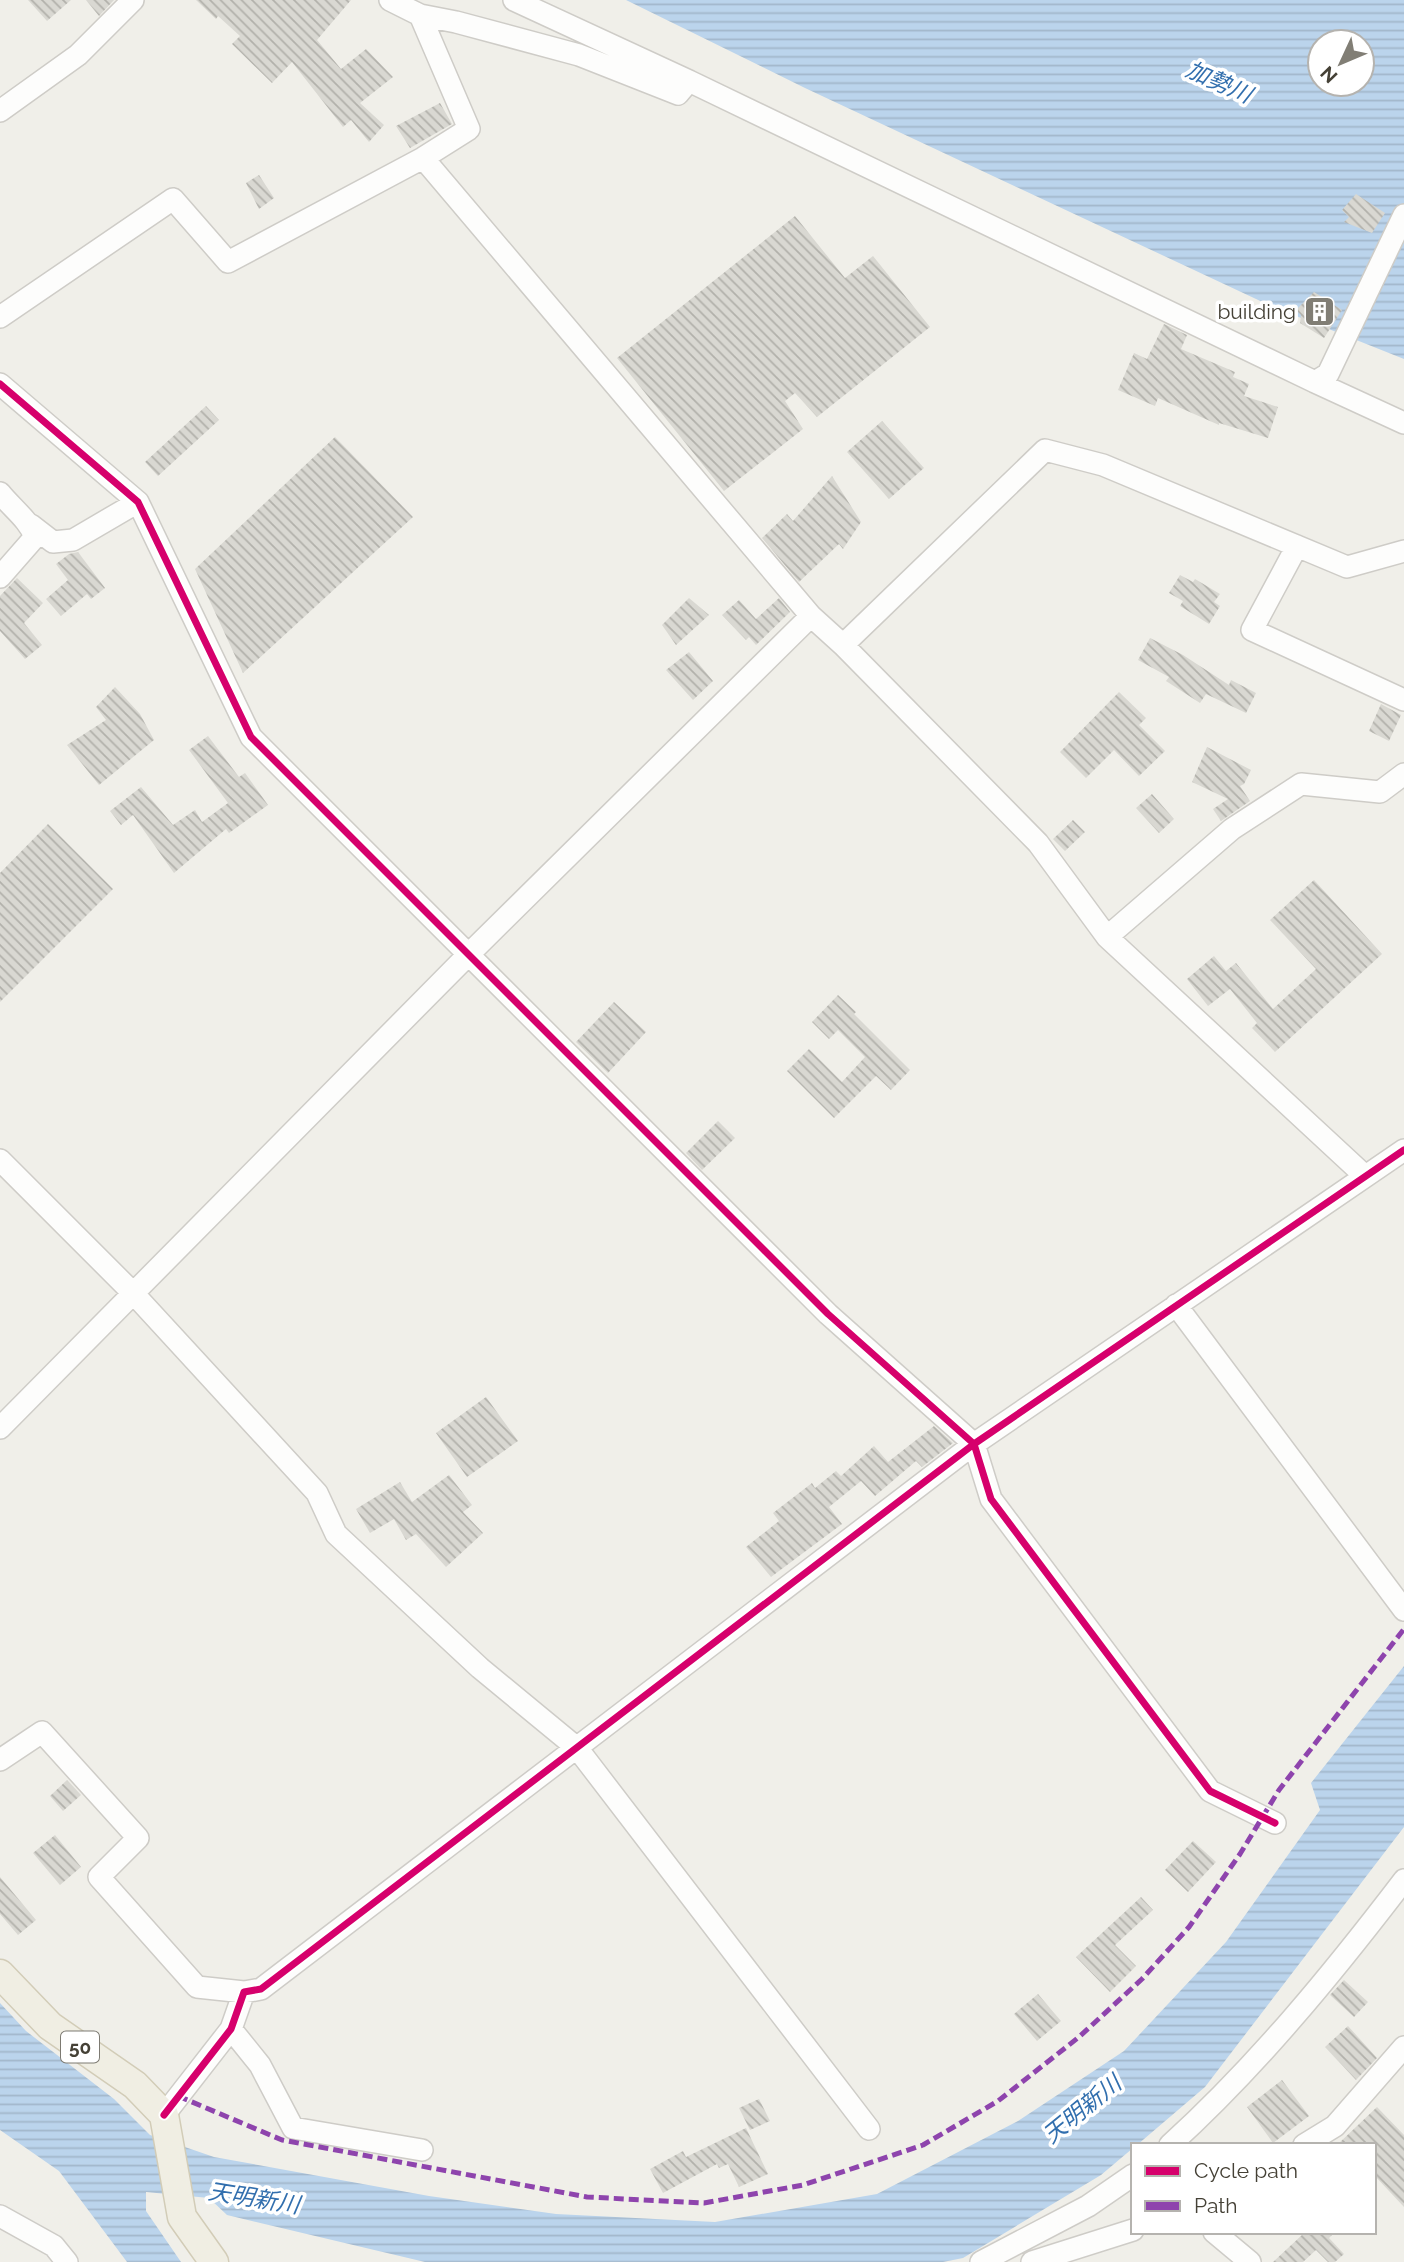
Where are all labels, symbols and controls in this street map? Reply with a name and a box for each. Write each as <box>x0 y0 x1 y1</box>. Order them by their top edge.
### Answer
north arrow <box>1306 28 1376 98</box>
water label: 加勢川 <box>1182 55 1259 109</box>
text: N <box>1316 62 1342 88</box>
building icon: building <box>1302 295 1336 329</box>
place label: building <box>1217 299 1296 324</box>
road number: 50 <box>61 2032 99 2062</box>
water label: 天明新川 <box>1037 2067 1128 2148</box>
legend <box>1131 2143 1376 2234</box>
text: Cycle path <box>1194 2158 1298 2183</box>
water label: 天明新川 <box>207 2177 305 2219</box>
text: Path <box>1194 2193 1238 2218</box>

